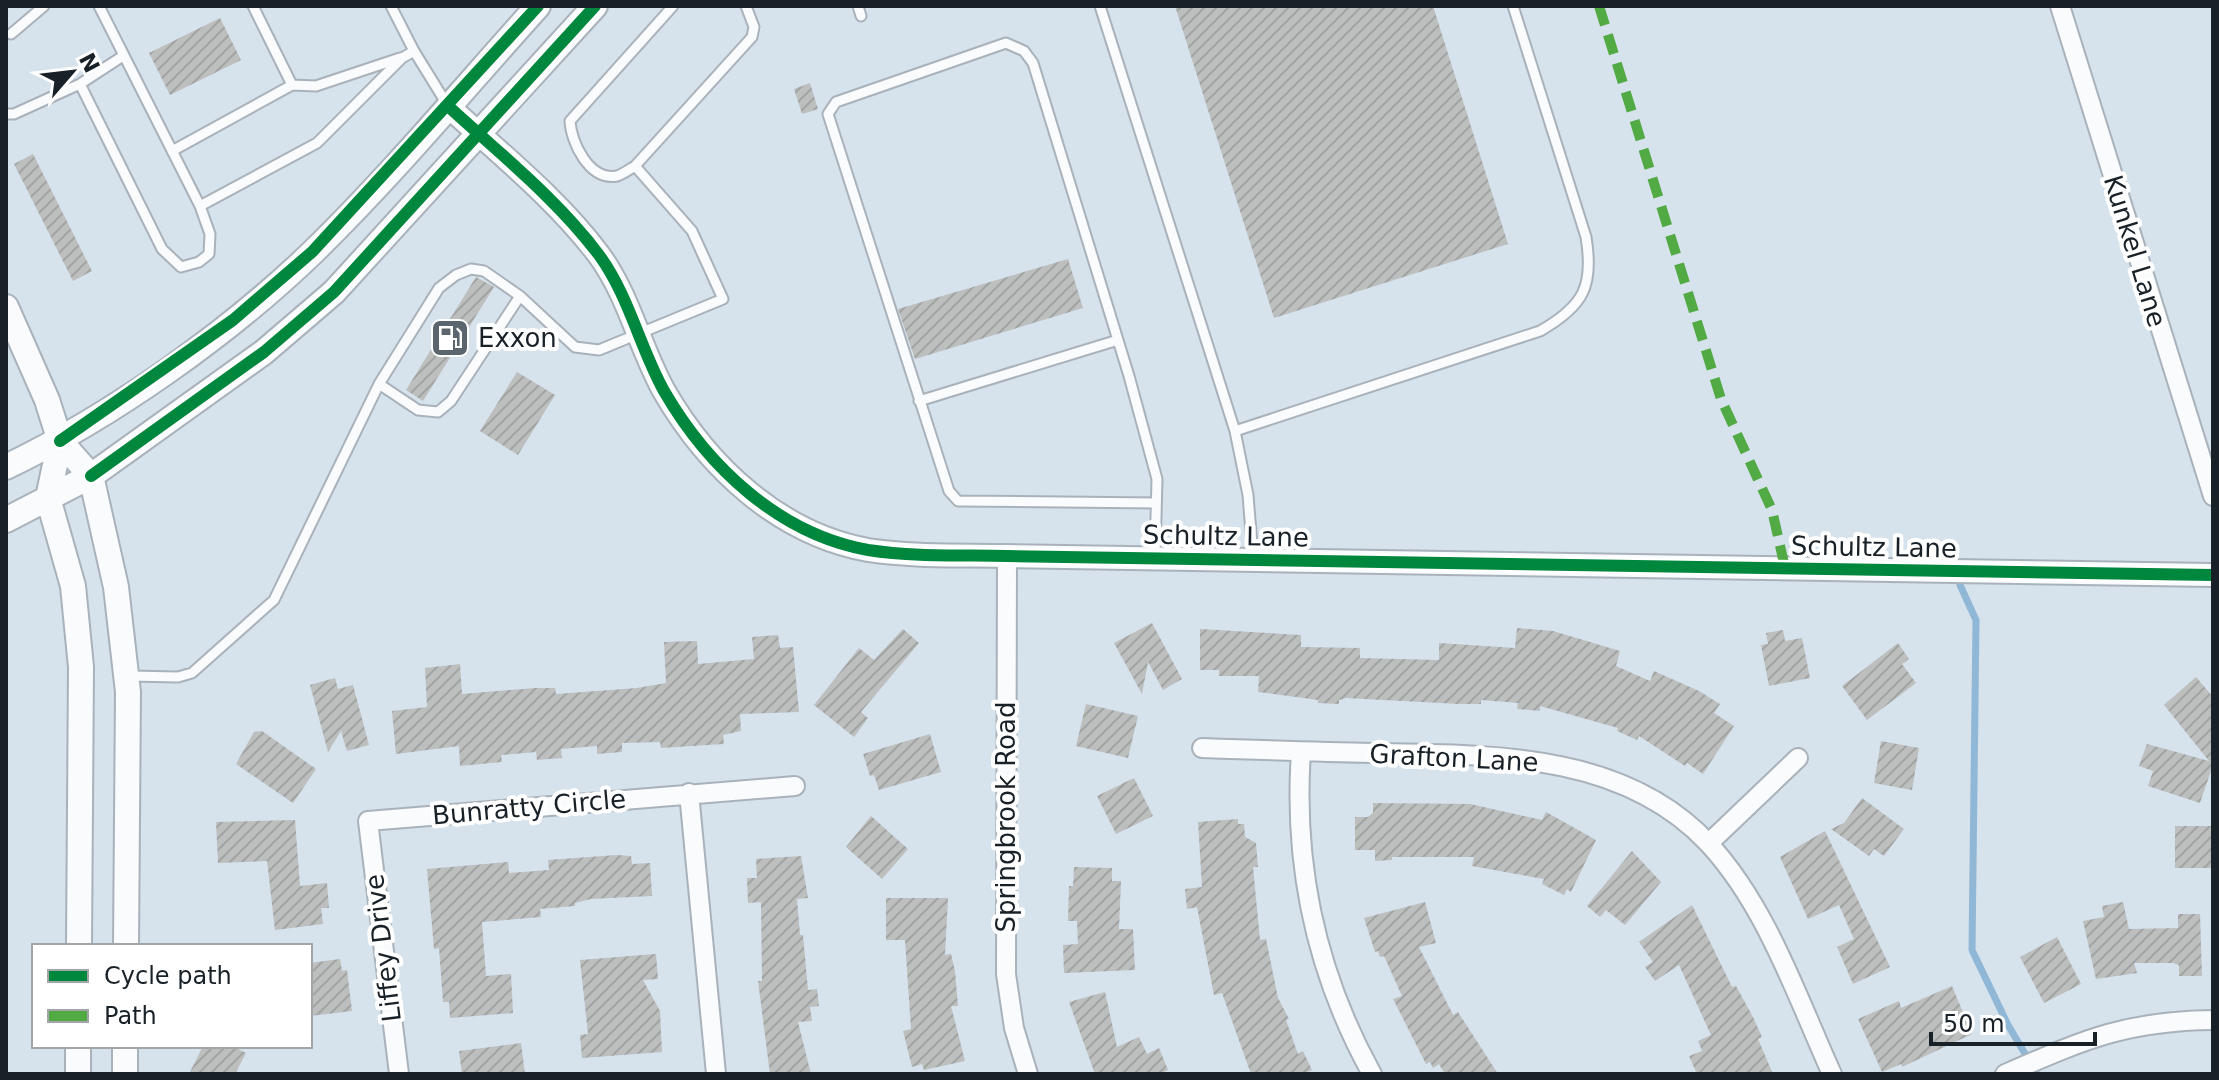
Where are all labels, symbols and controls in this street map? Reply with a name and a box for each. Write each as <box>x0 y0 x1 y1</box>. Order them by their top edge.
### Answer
north arrow <box>32 32 112 112</box>
text: N <box>74 49 105 77</box>
street label: Kunkel Lane <box>2098 171 2172 331</box>
fuel station icon: Exxon <box>429 317 471 359</box>
place label: Exxon <box>478 323 557 353</box>
street label: Schultz Lane <box>1143 520 1309 552</box>
street label: Schultz Lane <box>1791 531 1957 563</box>
street label: Springbrook Road <box>991 702 1021 932</box>
street label: Grafton Lane <box>1369 739 1539 777</box>
street label: Bunratty Circle <box>431 784 627 830</box>
street label: Liffey Drive <box>359 872 407 1024</box>
legend <box>32 944 312 1048</box>
text: Cycle path <box>104 962 232 990</box>
scale bar <box>1931 996 2095 1046</box>
text: Path <box>104 1002 157 1030</box>
text: 50 m <box>1943 1010 2005 1038</box>

